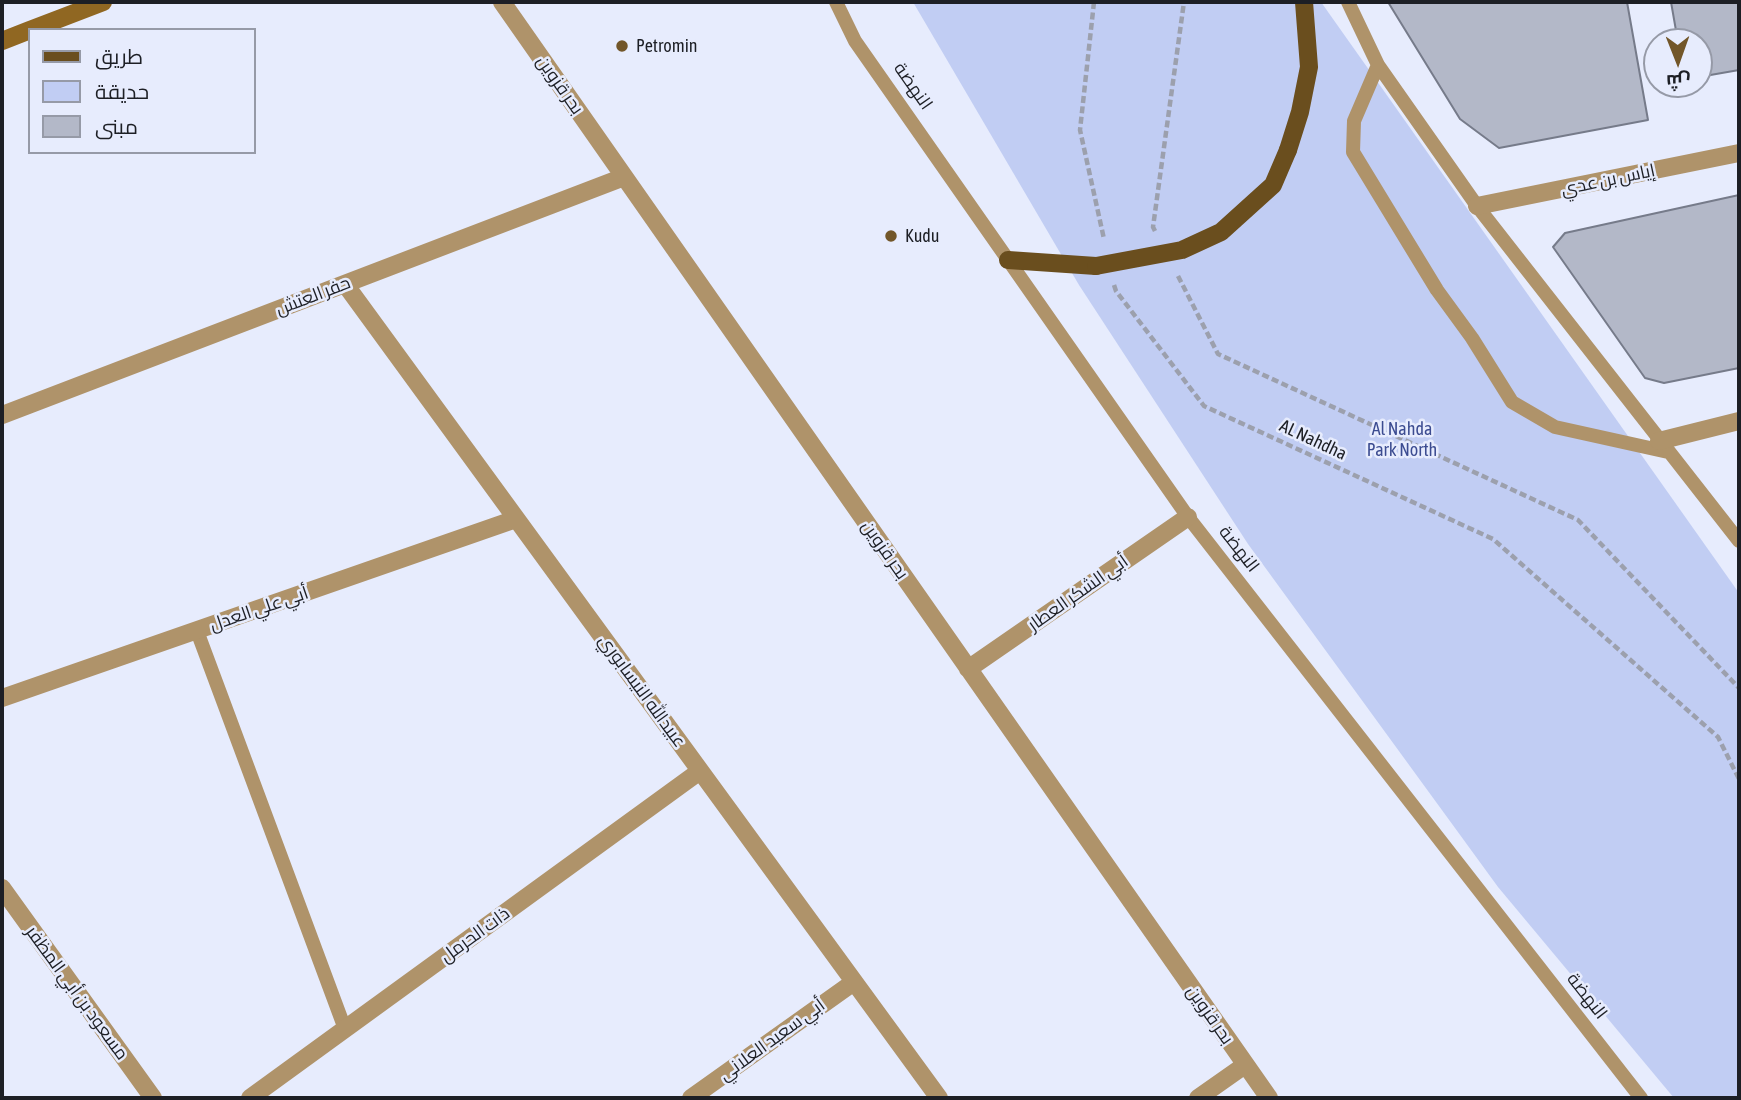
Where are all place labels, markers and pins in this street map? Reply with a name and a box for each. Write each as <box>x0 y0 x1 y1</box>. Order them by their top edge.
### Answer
place label: Petromin <box>636 35 698 57</box>
marker: Petromin <box>614 38 630 54</box>
place label: Kudu <box>905 225 940 247</box>
marker: Kudu <box>883 228 899 244</box>

